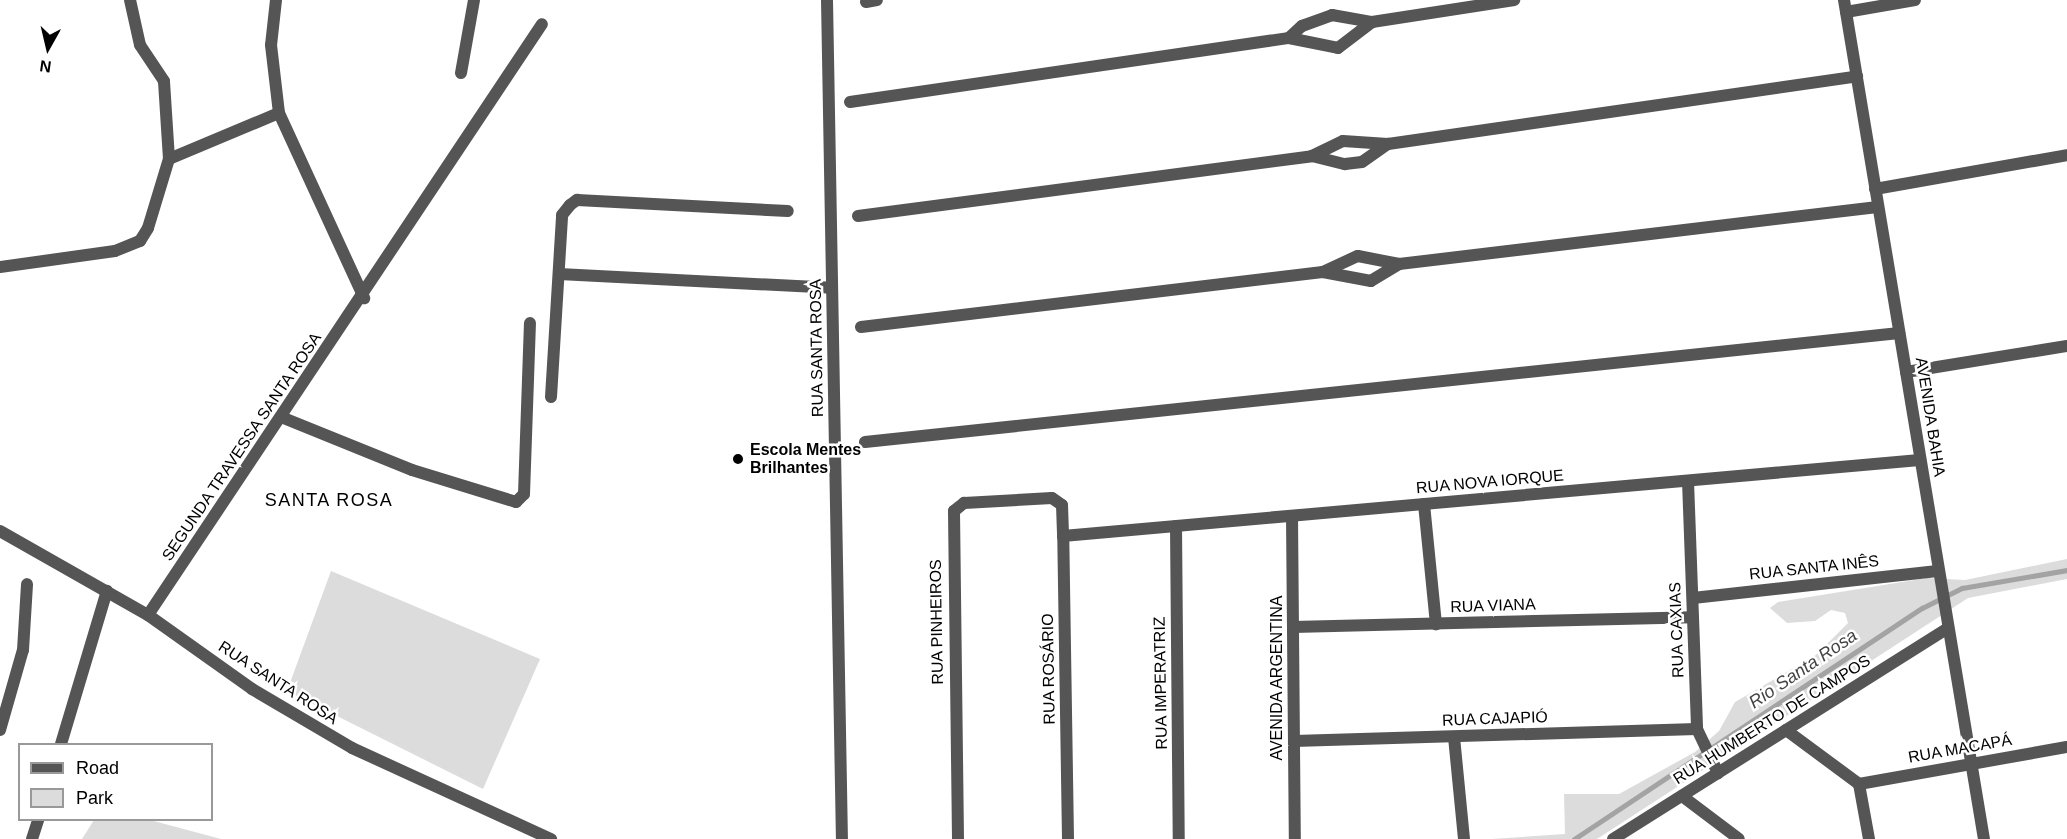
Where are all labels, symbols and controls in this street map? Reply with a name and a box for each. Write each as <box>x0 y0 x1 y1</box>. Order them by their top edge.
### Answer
north arrow <box>18 18 78 78</box>
text: N <box>39 57 52 76</box>
street label: RUA SANTA ROSA <box>806 278 828 418</box>
street label: SEGUNDA TRAVESSA SANTA ROSA <box>157 328 327 566</box>
street label: AVENIDA BAHIA <box>1911 355 1949 479</box>
place label: Escola Mentes Brilhantes <box>750 440 861 478</box>
marker: Escola Mentes Brilhantes <box>731 452 745 466</box>
street label: RUA NOVA IORQUE <box>1414 466 1566 498</box>
district label: SANTA ROSA <box>264 489 394 511</box>
street label: RUA SANTA INÊS <box>1747 552 1881 584</box>
street label: RUA PINHEIROS <box>926 559 948 685</box>
street label: RUA CAXIAS <box>1666 581 1688 679</box>
street label: AVENIDA ARGENTINA <box>1267 595 1287 761</box>
street label: RUA VIANA <box>1450 595 1536 617</box>
street label: RUA ROSÁRIO <box>1038 613 1060 725</box>
street label: RUA IMPERATRIZ <box>1150 616 1172 750</box>
water label: Rio Santa Rosa <box>1745 625 1861 713</box>
street label: RUA SANTA ROSA <box>214 637 342 729</box>
street label: RUA HUMBERTO DE CAMPOS <box>1670 651 1874 789</box>
street label: RUA CAJAPIÓ <box>1441 708 1549 730</box>
street label: RUA MACAPÁ <box>1906 730 2014 768</box>
legend <box>18 743 213 821</box>
text: Road <box>76 758 119 778</box>
text: Park <box>76 788 113 808</box>

